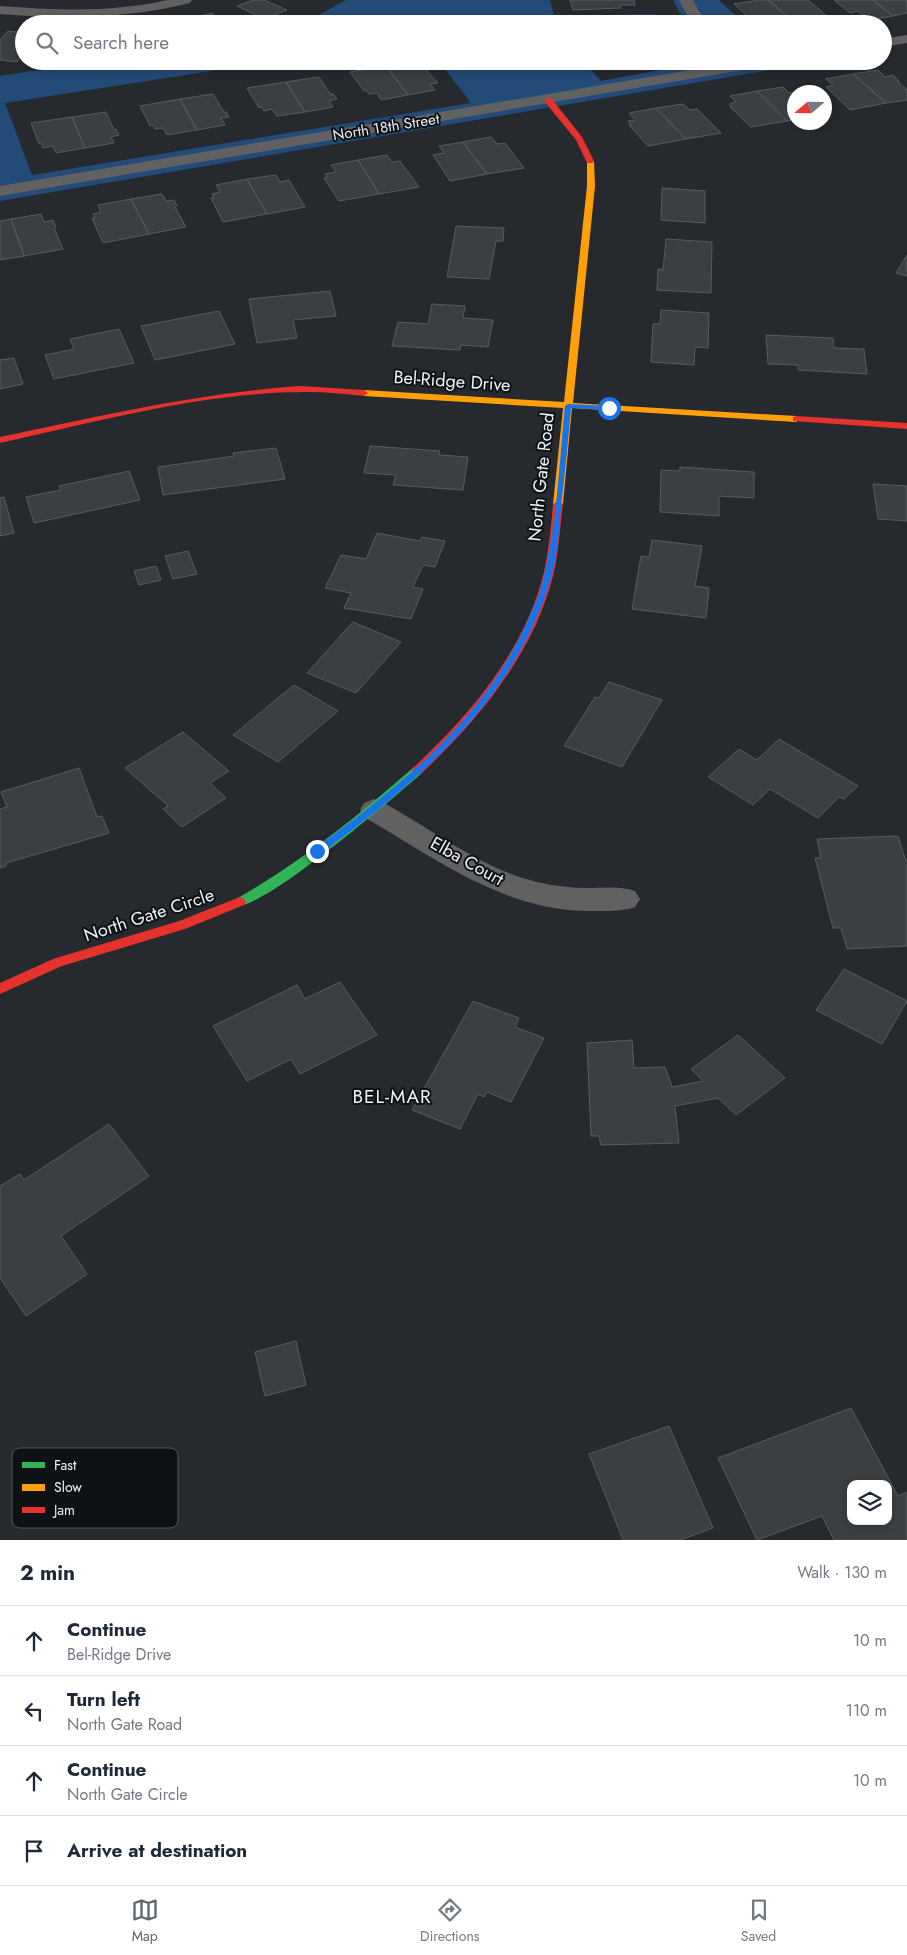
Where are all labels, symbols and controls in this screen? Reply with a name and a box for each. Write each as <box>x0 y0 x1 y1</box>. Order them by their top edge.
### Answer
search box <box>15 15 892 70</box>
icon: search <box>33 29 61 57</box>
text: Search here <box>73 29 169 56</box>
north arrow <box>787 85 832 130</box>
street label: North 18th Street <box>331 108 441 146</box>
street label: Bel-Ridge Drive <box>393 364 511 398</box>
route start <box>598 397 621 420</box>
street label: North Gate Road <box>521 411 561 543</box>
street label: Elba Court <box>426 830 509 892</box>
route end <box>306 840 329 863</box>
street label: North Gate Circle <box>80 882 218 948</box>
district label: BEL-MAR <box>352 1083 432 1110</box>
legend <box>12 1448 178 1528</box>
text: Fast <box>54 1455 77 1475</box>
text: Slow <box>54 1477 82 1497</box>
map controls <box>847 1480 892 1525</box>
button: layers <box>847 1480 892 1525</box>
text: Jam <box>52 1500 75 1520</box>
text: 2 min <box>20 1558 75 1588</box>
text: Walk · 130 m <box>797 1561 887 1584</box>
text: Continue <box>67 1616 146 1643</box>
icon: ahead <box>20 1627 48 1655</box>
text: 10 m <box>853 1629 887 1652</box>
text: Bel-Ridge Drive <box>67 1643 171 1666</box>
text: Turn left <box>67 1686 140 1713</box>
icon: left <box>20 1697 48 1725</box>
text: 110 m <box>846 1699 887 1722</box>
text: North Gate Road <box>67 1713 182 1736</box>
text: Continue <box>67 1756 146 1783</box>
icon: ahead <box>20 1767 48 1795</box>
text: 10 m <box>853 1769 887 1792</box>
text: North Gate Circle <box>67 1783 188 1806</box>
icon: arrive <box>20 1837 48 1865</box>
text: Arrive at destination <box>67 1837 247 1864</box>
tab: Map <box>131 1896 159 1946</box>
tab: Directions <box>420 1896 479 1946</box>
tab: Saved <box>741 1896 776 1946</box>

